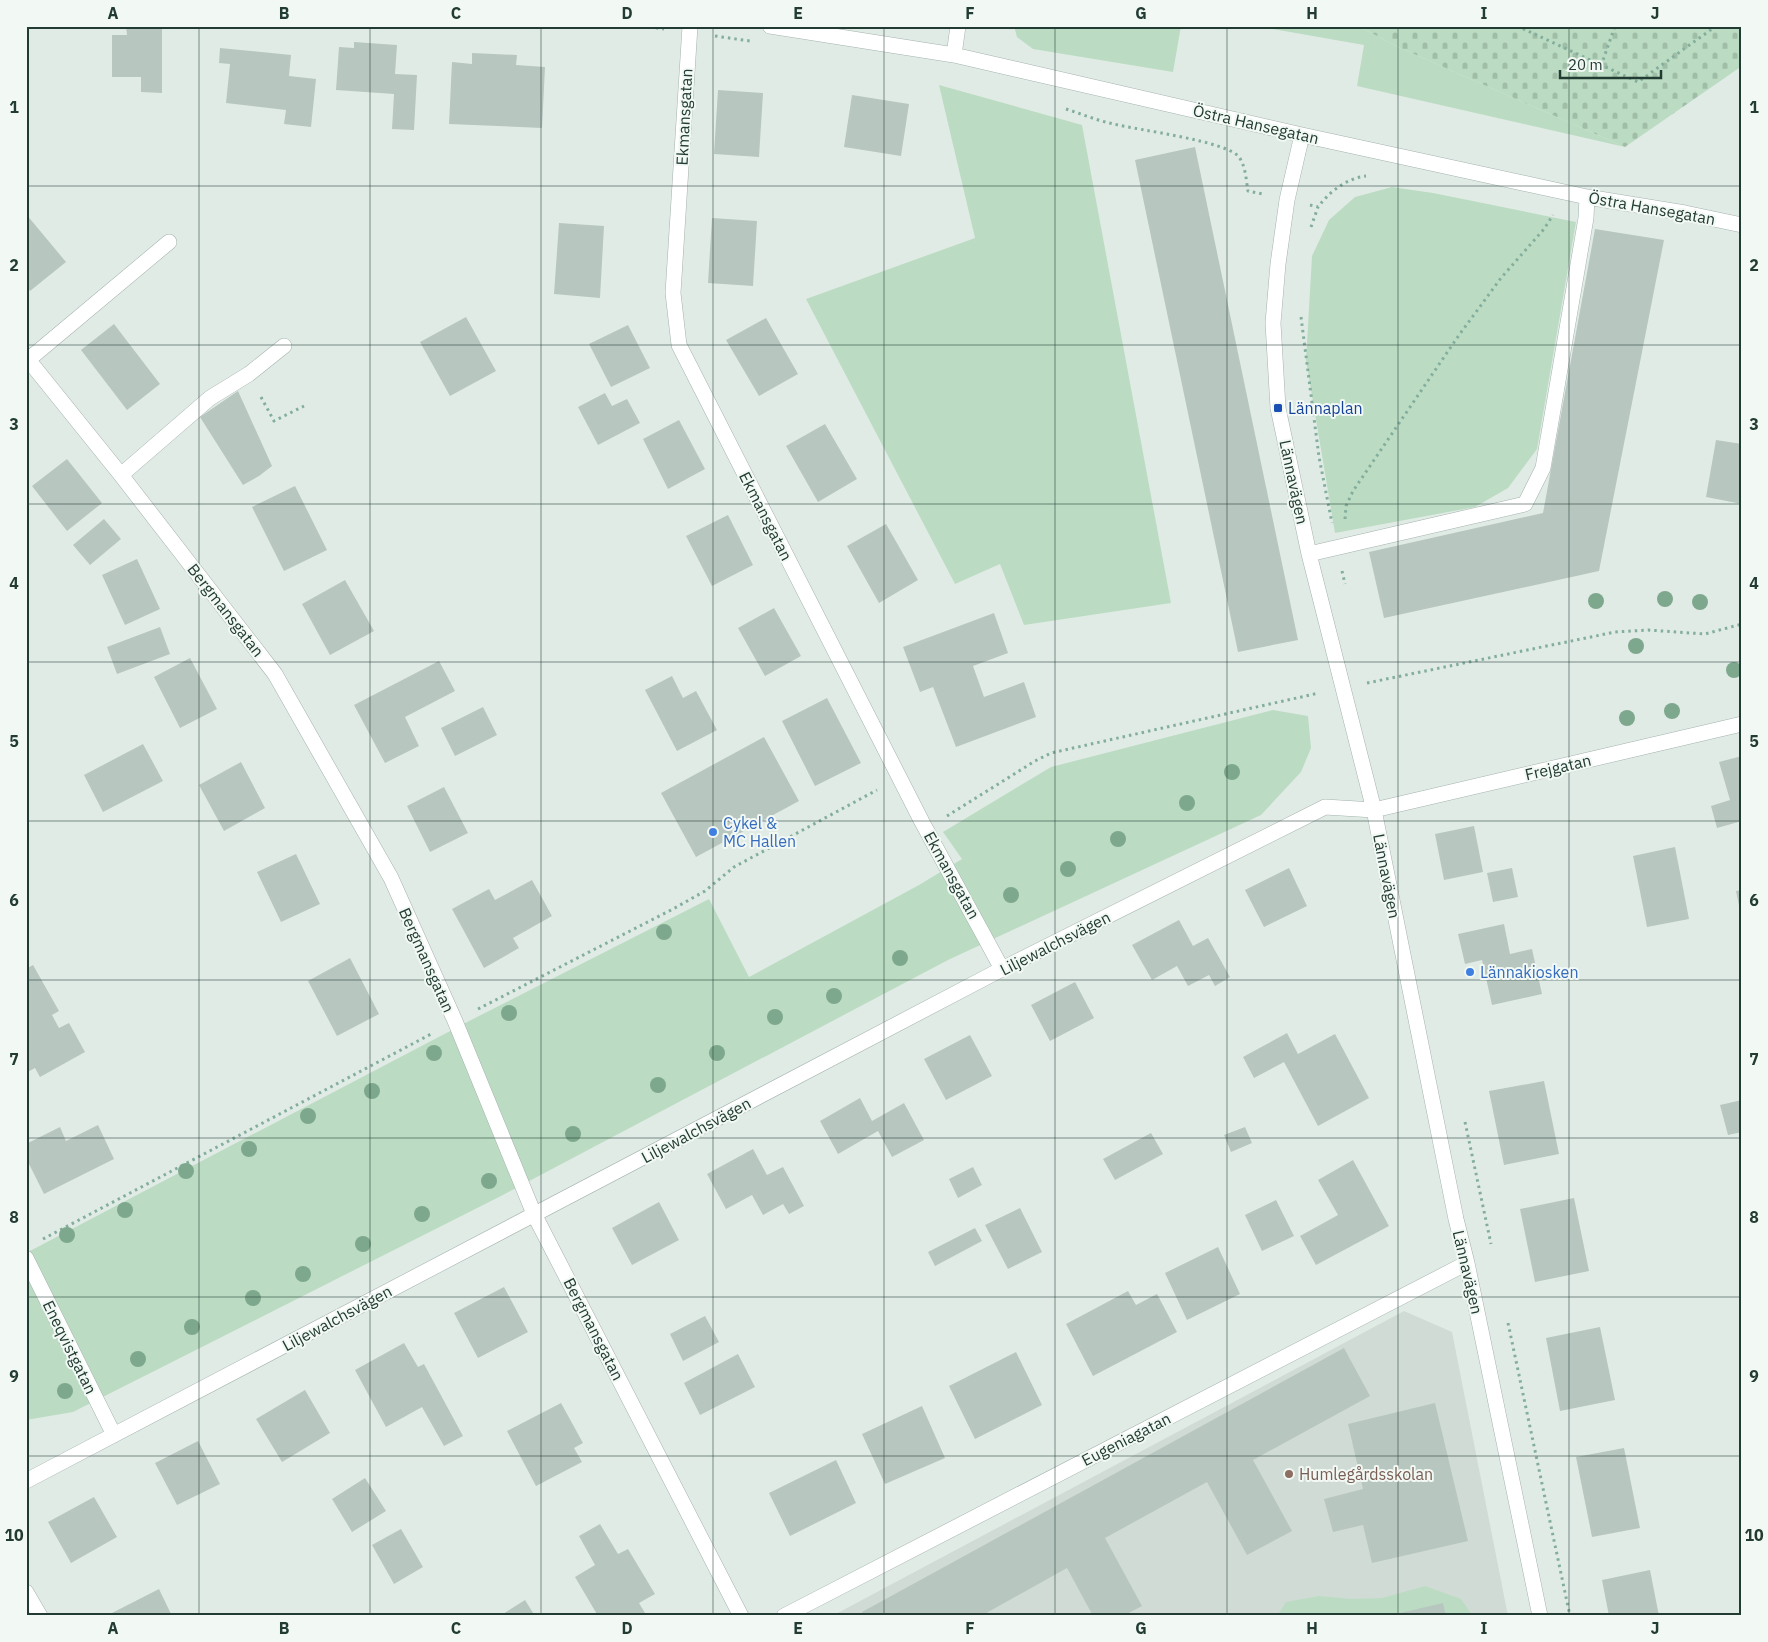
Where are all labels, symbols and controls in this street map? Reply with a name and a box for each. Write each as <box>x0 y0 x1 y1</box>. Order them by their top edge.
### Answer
text: A <box>108 3 119 23</box>
text: B <box>279 3 290 23</box>
text: C <box>451 3 461 23</box>
text: D <box>621 3 633 23</box>
text: E <box>793 3 803 23</box>
text: F <box>965 3 975 23</box>
text: G <box>1135 3 1147 23</box>
text: H <box>1306 3 1318 23</box>
text: I <box>1481 3 1488 23</box>
text: J <box>1651 3 1659 23</box>
scale bar <box>1560 48 1662 80</box>
text: 20 m <box>1568 55 1603 74</box>
street label: Ekmansgatan <box>671 68 697 166</box>
text: 1 <box>9 97 19 117</box>
text: 1 <box>1749 97 1759 117</box>
street label: Östra Hansegatan <box>1191 100 1321 148</box>
street label: Östra Hansegatan <box>1587 187 1717 229</box>
text: 2 <box>9 255 19 275</box>
text: 2 <box>1749 255 1759 275</box>
place label: Lännaplan <box>1288 398 1363 418</box>
marker: Lännaplan <box>1272 402 1284 414</box>
text: 3 <box>9 414 19 434</box>
text: 3 <box>1749 414 1759 434</box>
street label: Lännavägen <box>1275 438 1313 526</box>
street label: Ekmansgatan <box>735 468 797 564</box>
street label: Bergmansgatan <box>183 559 269 661</box>
text: 4 <box>9 573 19 593</box>
text: 4 <box>1749 573 1759 593</box>
text: 5 <box>9 731 19 751</box>
text: 5 <box>1749 731 1759 751</box>
street label: Frejgatan <box>1523 750 1593 784</box>
place label: Cykel & MC Hallen <box>723 813 796 851</box>
marker: Cykel & MC Hallen <box>707 826 719 838</box>
street label: Ekmansgatan <box>920 828 984 922</box>
street label: Lännavägen <box>1369 832 1405 920</box>
text: 6 <box>9 890 19 910</box>
text: 6 <box>1749 890 1759 910</box>
street label: Bergmansgatan <box>395 904 459 1016</box>
street label: Liljewalchsvägen <box>996 907 1114 979</box>
place label: Lännakiosken <box>1480 962 1578 982</box>
marker: Lännakiosken <box>1464 966 1476 978</box>
text: 7 <box>9 1049 19 1069</box>
text: 7 <box>1749 1049 1759 1069</box>
street label: Liljewalchsvägen <box>638 1093 754 1167</box>
text: 8 <box>9 1207 19 1227</box>
text: 8 <box>1749 1207 1759 1227</box>
street label: Lännavägen <box>1449 1228 1487 1316</box>
street label: Bergmansgatan <box>560 1274 628 1384</box>
street label: Liljewalchsvägen <box>279 1281 395 1355</box>
street label: Eneqvistgatan <box>39 1297 101 1397</box>
text: 9 <box>9 1366 19 1386</box>
text: 9 <box>1749 1366 1759 1386</box>
street label: Eugeniagatan <box>1078 1408 1174 1470</box>
place label: Humlegårdsskolan <box>1299 1464 1433 1484</box>
marker: Humlegårdsskolan <box>1283 1468 1295 1480</box>
text: 10 <box>4 1525 24 1545</box>
text: 10 <box>1744 1525 1764 1545</box>
text: A <box>108 1618 119 1638</box>
text: B <box>279 1618 290 1638</box>
text: C <box>451 1618 461 1638</box>
text: D <box>621 1618 633 1638</box>
text: E <box>793 1618 803 1638</box>
text: F <box>965 1618 975 1638</box>
text: G <box>1135 1618 1147 1638</box>
text: H <box>1306 1618 1318 1638</box>
text: I <box>1481 1618 1488 1638</box>
text: J <box>1651 1618 1659 1638</box>

